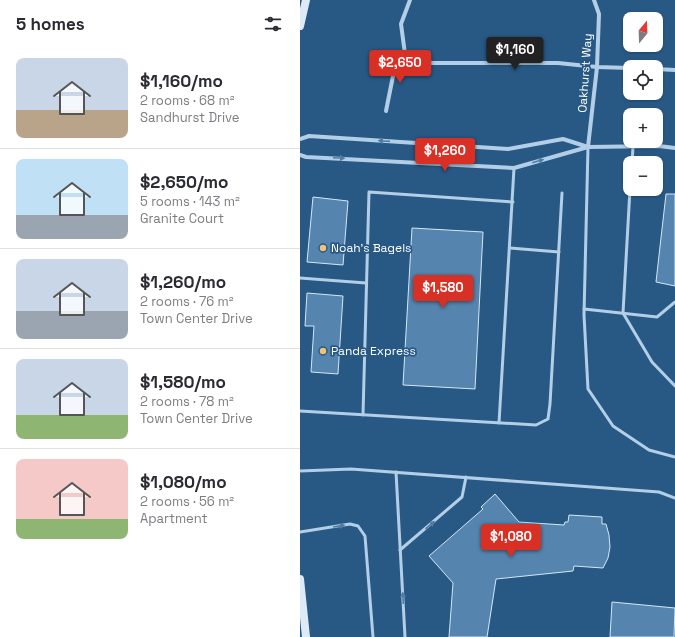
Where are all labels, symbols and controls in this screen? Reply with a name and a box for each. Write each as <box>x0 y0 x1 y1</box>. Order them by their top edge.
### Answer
north arrow <box>623 12 663 52</box>
map controls <box>623 12 663 196</box>
text: 5 homes <box>16 13 85 35</box>
icon: filters <box>262 13 284 35</box>
street label: Oakhurst Way <box>574 33 596 113</box>
pin: $1,160 <box>482 37 548 71</box>
text: $1,160 <box>495 41 535 58</box>
pin: $2,650 <box>367 50 433 84</box>
text: $2,650 <box>378 54 422 71</box>
button: locate <box>623 60 663 100</box>
text: $1,160/mo <box>140 70 223 92</box>
icon: home <box>48 74 96 122</box>
text: 2 rooms · 68 m² <box>140 92 234 109</box>
button: + <box>623 108 663 148</box>
text: Sandhurst Drive <box>140 109 240 126</box>
one-way arrow <box>378 138 390 145</box>
pin: $1,260 <box>412 138 478 172</box>
text: $1,260 <box>424 142 466 159</box>
one-way arrow <box>333 155 345 162</box>
button: − <box>623 156 663 196</box>
one-way arrow <box>532 158 544 164</box>
text: $2,650/mo <box>140 171 228 193</box>
icon: home <box>48 175 96 223</box>
text: 5 rooms · 143 m² <box>140 193 240 210</box>
text: Granite Court <box>140 210 224 227</box>
place label: Noah's Bagels <box>331 240 411 256</box>
marker: Noah's Bagels <box>318 243 328 253</box>
text: $1,260/mo <box>140 271 226 293</box>
icon: home <box>48 275 96 323</box>
pin: $1,580 <box>410 275 476 309</box>
text: $1,580 <box>422 279 464 296</box>
text: 2 rooms · 76 m² <box>140 293 234 310</box>
text: Town Center Drive <box>140 310 253 327</box>
place label: Panda Express <box>331 343 416 359</box>
marker: Panda Express <box>318 346 328 356</box>
text: $1,580/mo <box>140 371 226 393</box>
icon: home <box>48 375 96 423</box>
text: 2 rooms · 78 m² <box>140 393 234 410</box>
text: Town Center Drive <box>140 410 253 427</box>
text: $1,080/mo <box>140 471 227 493</box>
icon: home <box>48 475 96 523</box>
text: 2 rooms · 56 m² <box>140 493 234 510</box>
text: Apartment <box>140 510 208 527</box>
one-way arrow <box>425 520 435 529</box>
one-way arrow <box>333 523 345 529</box>
pin: $1,080 <box>478 524 544 558</box>
text: $1,080 <box>490 528 532 545</box>
one-way arrow <box>400 592 407 604</box>

